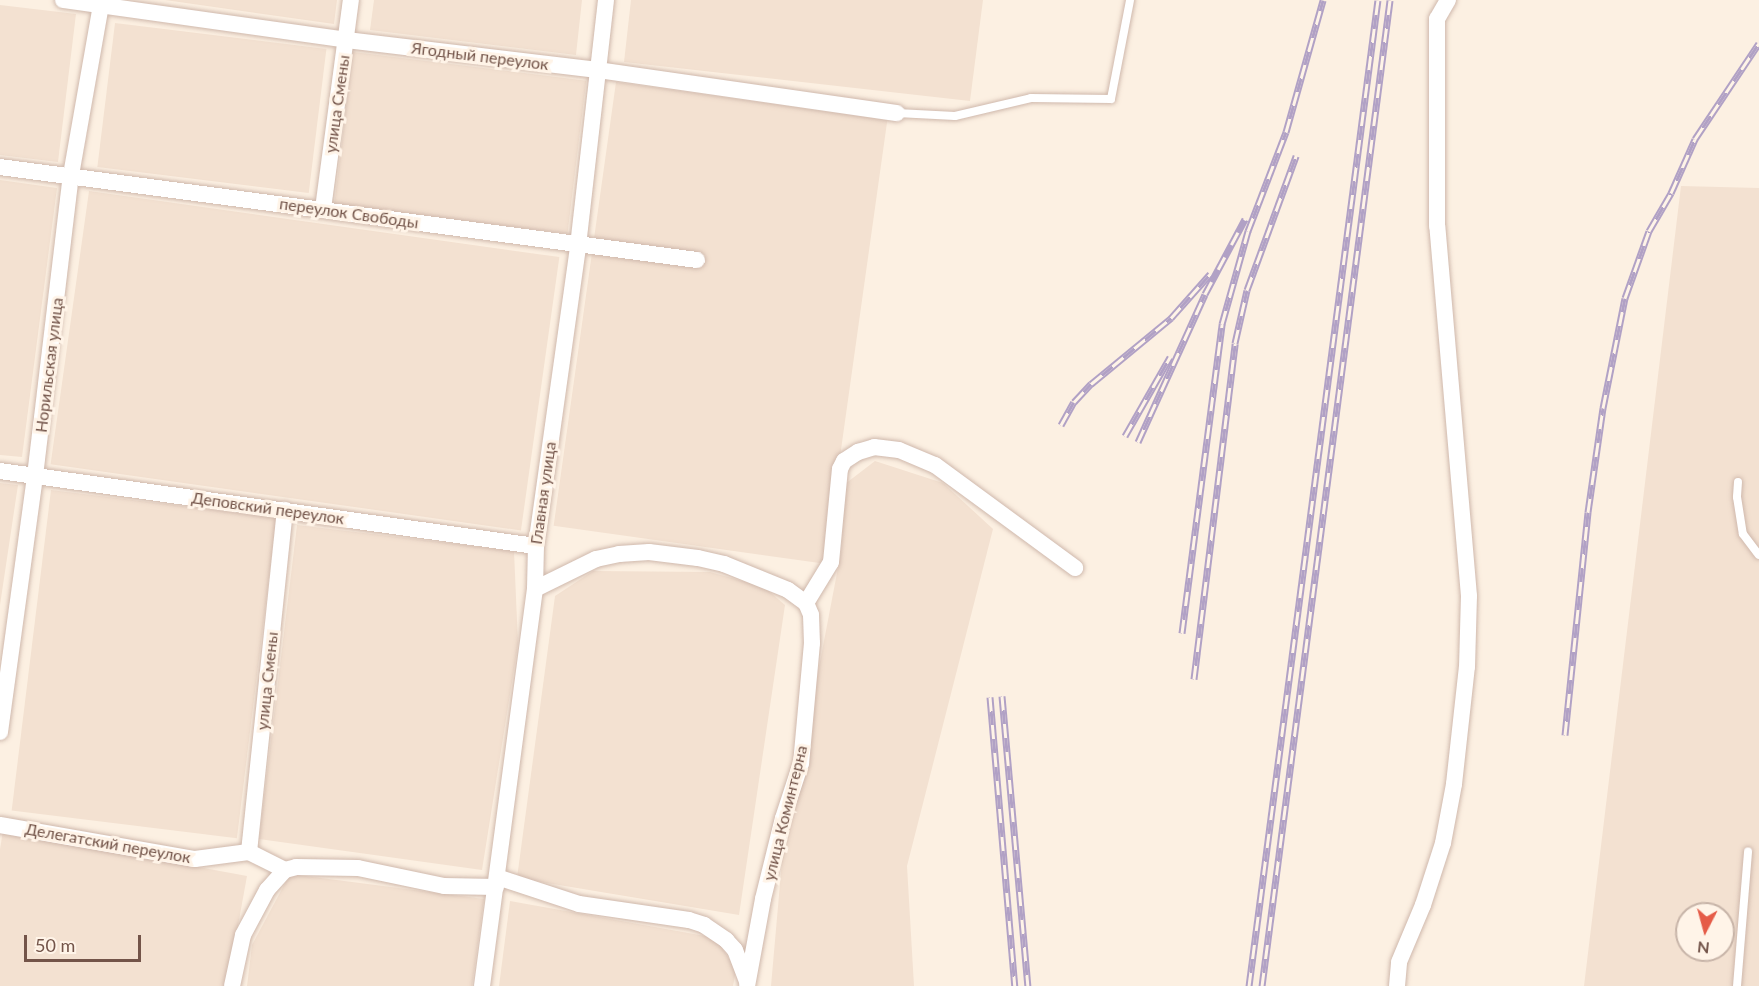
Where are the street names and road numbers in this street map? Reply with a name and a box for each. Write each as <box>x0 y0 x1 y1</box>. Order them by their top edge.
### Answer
street label: Ягодный переулок <box>410 38 550 74</box>
street label: улица Смены <box>321 54 353 154</box>
street label: переулок Свободы <box>278 194 420 232</box>
street label: Норильская улица <box>31 296 67 434</box>
street label: Главная улица <box>526 440 560 546</box>
street label: Деповский переулок <box>190 488 346 528</box>
street label: улица Смены <box>252 631 282 731</box>
street label: улица Коминтерна <box>759 743 811 883</box>
street label: Делегатский переулок <box>24 819 192 867</box>

